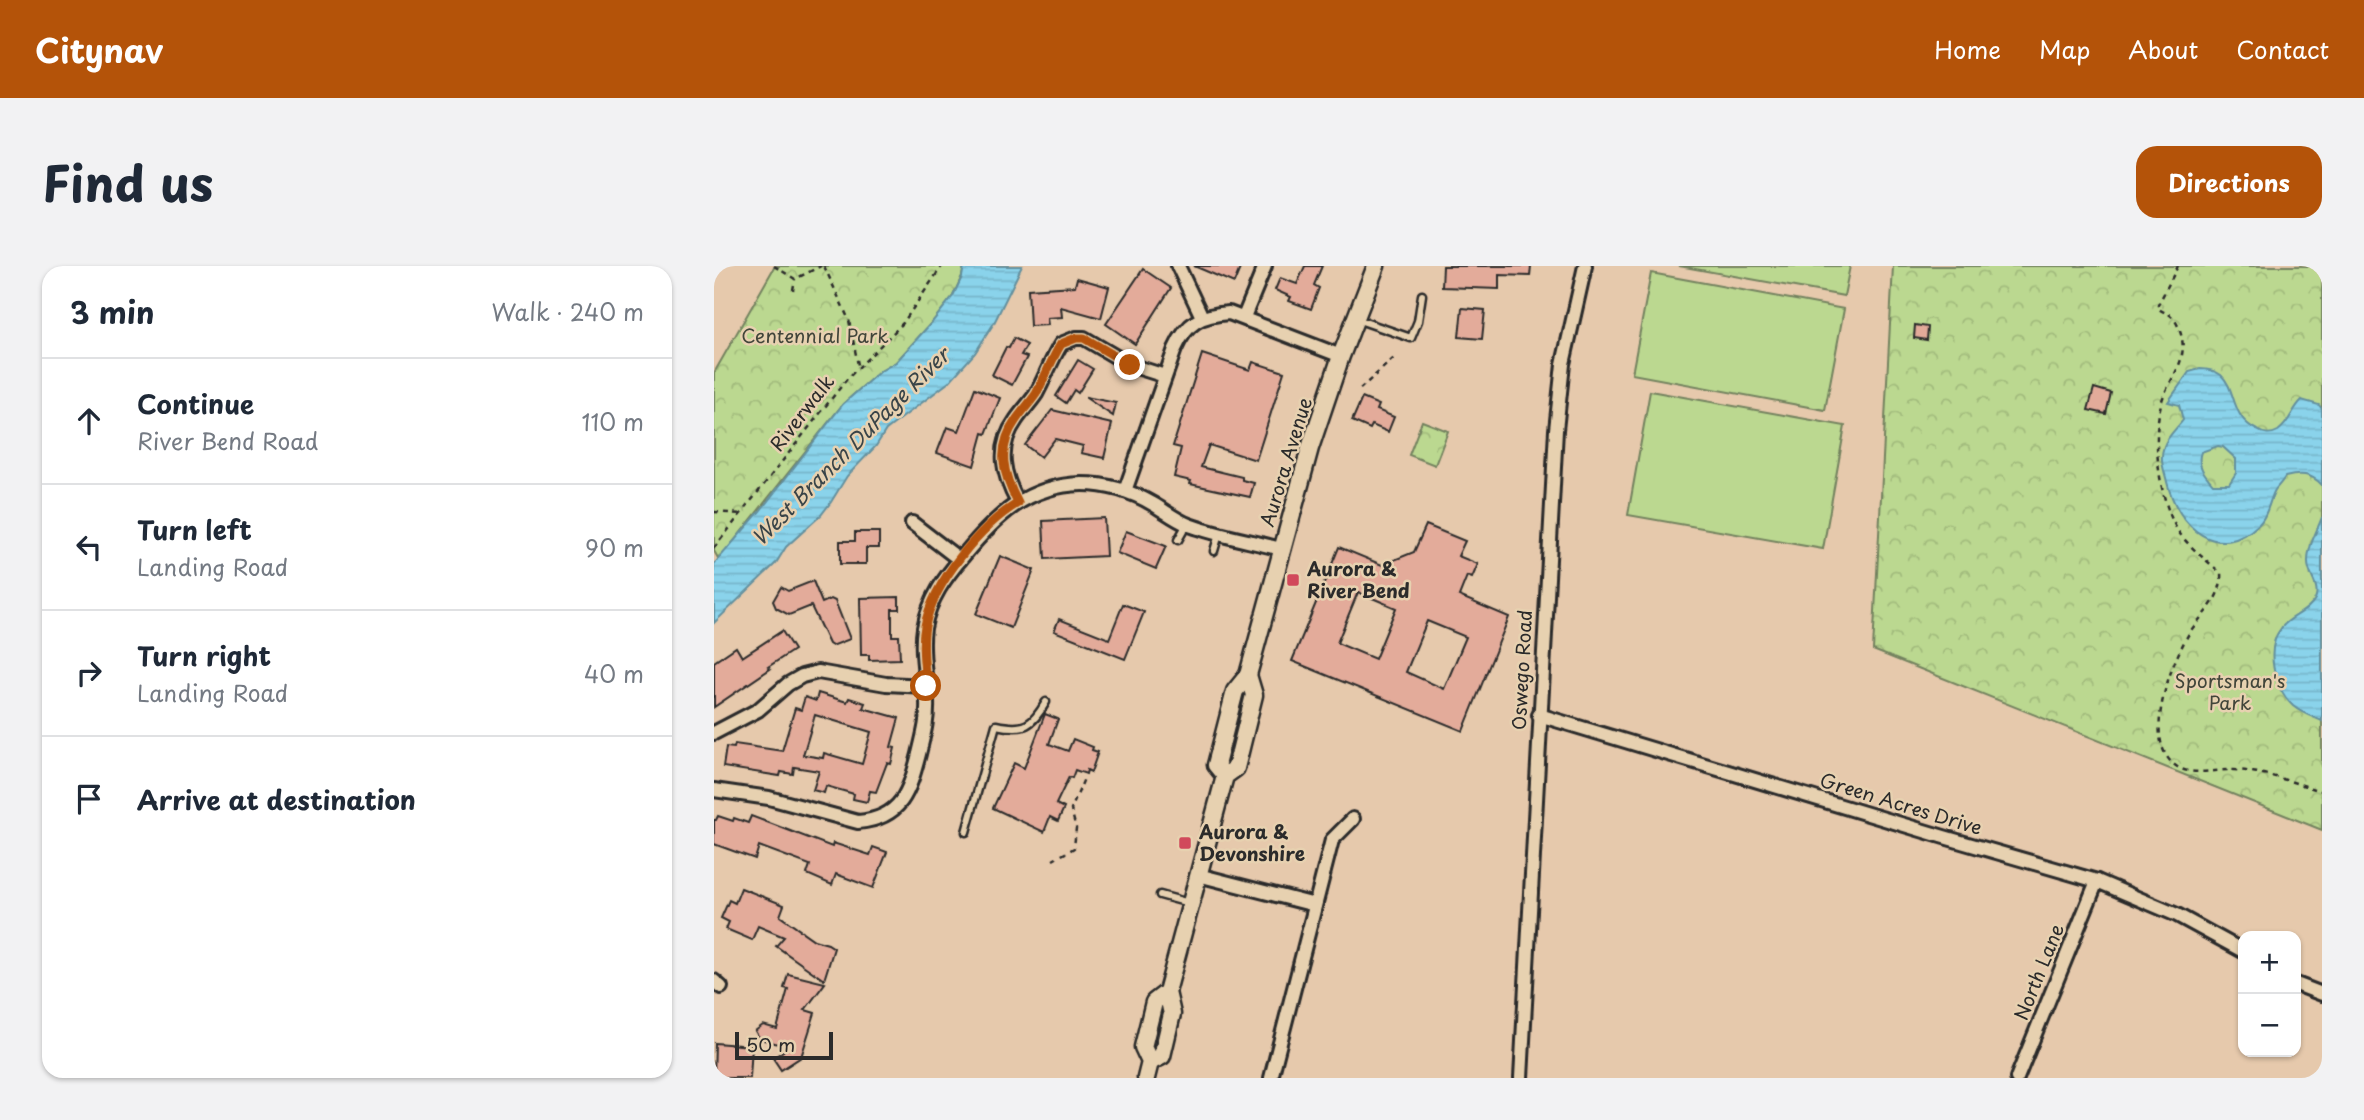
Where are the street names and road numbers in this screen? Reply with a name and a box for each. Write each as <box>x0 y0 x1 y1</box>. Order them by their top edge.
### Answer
street label: Riverwalk <box>762 368 840 457</box>
street label: Aurora Avenue <box>1252 394 1318 530</box>
street label: Oswego Road <box>1504 609 1538 731</box>
street label: Green Acres Drive <box>1817 765 1986 841</box>
street label: North Lane <box>2006 919 2070 1024</box>

